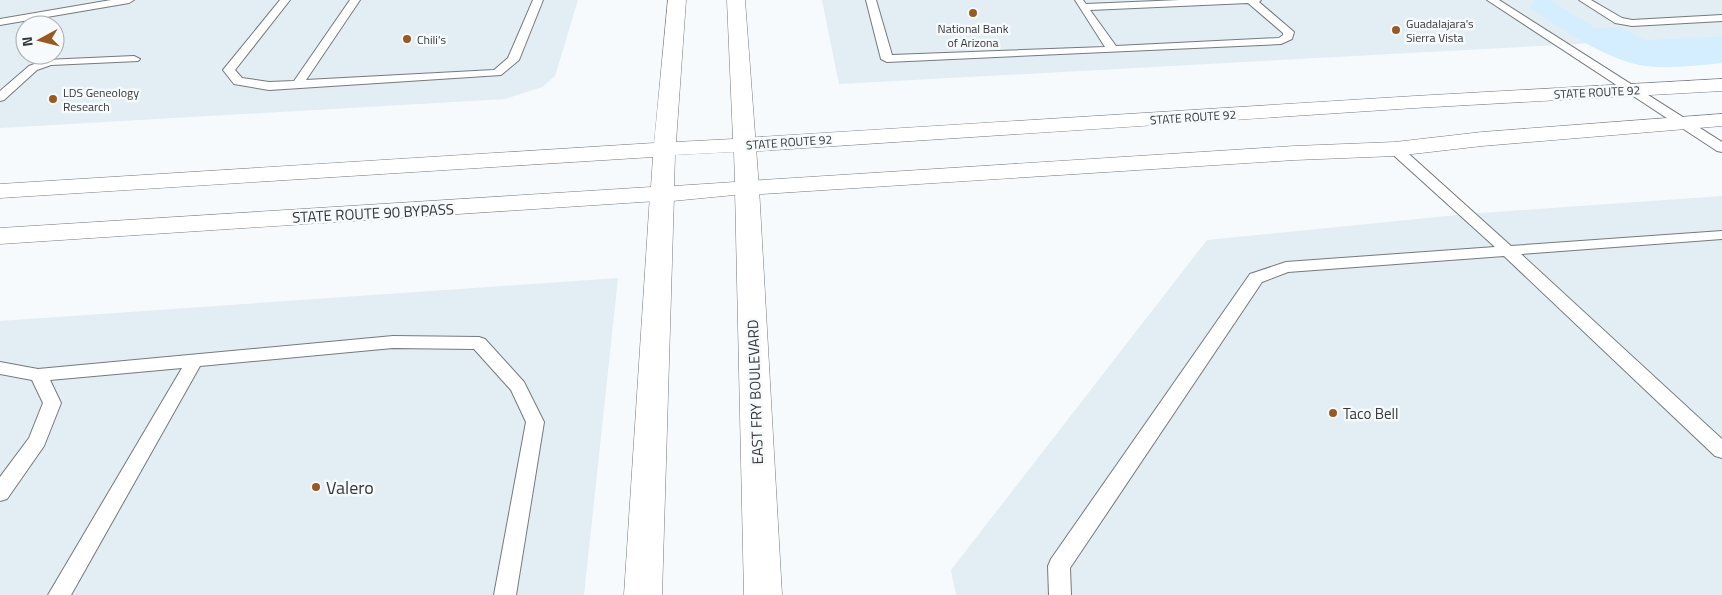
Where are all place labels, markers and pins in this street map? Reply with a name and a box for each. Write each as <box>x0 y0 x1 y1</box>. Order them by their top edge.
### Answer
marker: National Bank of Arizona <box>967 7 979 19</box>
place label: Guadalajara's Sierra Vista <box>1406 14 1474 47</box>
place label: National Bank of Arizona <box>938 19 1009 52</box>
marker: Guadalajara's Sierra Vista <box>1390 24 1402 36</box>
place label: Chili's <box>417 30 446 49</box>
marker: Chili's <box>401 33 413 45</box>
place label: LDS Geneology Research <box>63 83 139 116</box>
marker: LDS Geneology Research <box>47 93 59 105</box>
place label: Taco Bell <box>1343 402 1399 425</box>
marker: Taco Bell <box>1327 407 1339 419</box>
place label: Valero <box>326 474 374 501</box>
marker: Valero <box>310 481 322 493</box>

